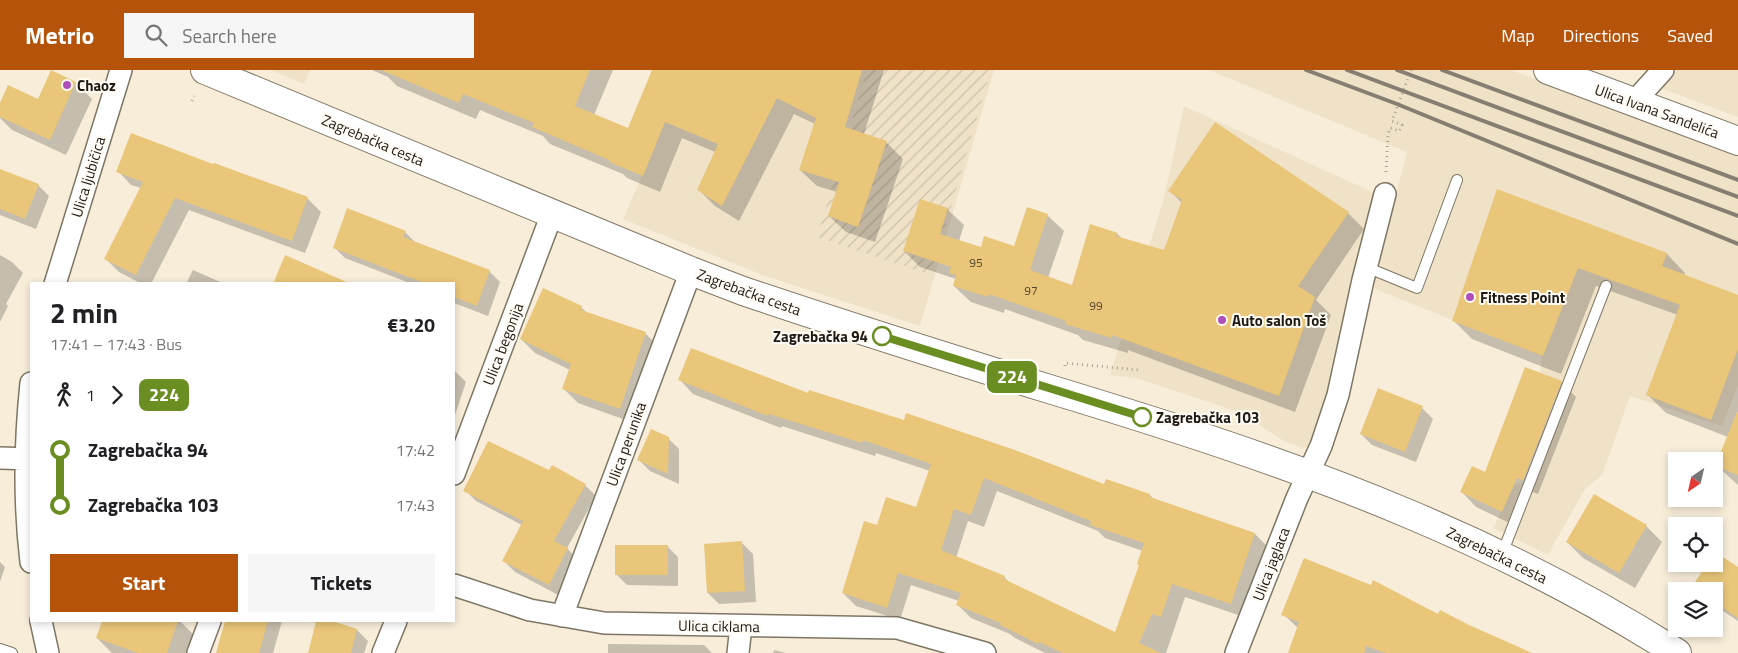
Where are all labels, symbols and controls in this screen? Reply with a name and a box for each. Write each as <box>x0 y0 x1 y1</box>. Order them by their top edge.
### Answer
search box <box>124 13 474 58</box>
text: Metrio <box>25 17 94 53</box>
icon: search <box>142 21 170 49</box>
text: Search here <box>182 21 277 50</box>
text: Map <box>1501 22 1535 49</box>
text: Directions <box>1563 22 1639 49</box>
text: Saved <box>1667 22 1713 49</box>
place label: Chaoz <box>77 74 116 97</box>
street label: Ulica Ivana Sandelića <box>1592 78 1723 144</box>
marker: Chaoz <box>61 79 73 91</box>
street label: Zagrebačka cesta <box>318 108 428 172</box>
street label: Ulica ljubičica <box>65 133 111 220</box>
house number: 95 <box>969 253 983 272</box>
street label: Zagrebačka cesta <box>694 262 805 322</box>
house number: 97 <box>1024 281 1038 300</box>
place label: Fitness Point <box>1480 286 1566 309</box>
text: 2 min <box>50 291 118 334</box>
marker: Fitness Point <box>1464 291 1476 303</box>
house number: 99 <box>1089 296 1103 315</box>
street label: Ulica begonija <box>477 299 529 389</box>
place label: Auto salon Toš <box>1232 309 1326 332</box>
text: €3.20 <box>388 310 435 339</box>
marker: Auto salon Toš <box>1216 314 1228 326</box>
place label: Zagrebačka 94 <box>773 325 868 348</box>
marker: Zagrebačka 94 <box>872 326 892 346</box>
text: 17:41 – 17:43 · Bus <box>50 332 182 356</box>
line badge: 224 <box>983 361 1041 393</box>
text: 224 <box>997 363 1027 390</box>
icon: walk <box>50 381 78 409</box>
icon: forward <box>103 381 131 409</box>
text: 224 <box>149 381 179 408</box>
text: 1 <box>86 383 95 407</box>
street label: Ulica perunika <box>600 398 652 489</box>
place label: Zagrebačka 103 <box>1156 406 1259 429</box>
marker: Zagrebačka 103 <box>1132 407 1152 427</box>
text: Zagrebačka 94 <box>88 435 208 464</box>
text: 17:42 <box>396 438 435 462</box>
north arrow <box>1668 452 1722 508</box>
map controls <box>1668 452 1723 637</box>
text: Zagrebačka 103 <box>88 490 219 519</box>
text: 17:43 <box>396 493 435 517</box>
button: locate <box>1668 517 1723 572</box>
street label: Zagrebačka cesta <box>1443 521 1552 590</box>
street label: Ulica jaglaca <box>1246 523 1296 604</box>
button: Start <box>50 554 238 612</box>
button: Tickets <box>248 554 435 612</box>
button: layers <box>1668 582 1723 637</box>
street label: Ulica ciklama <box>678 614 761 638</box>

